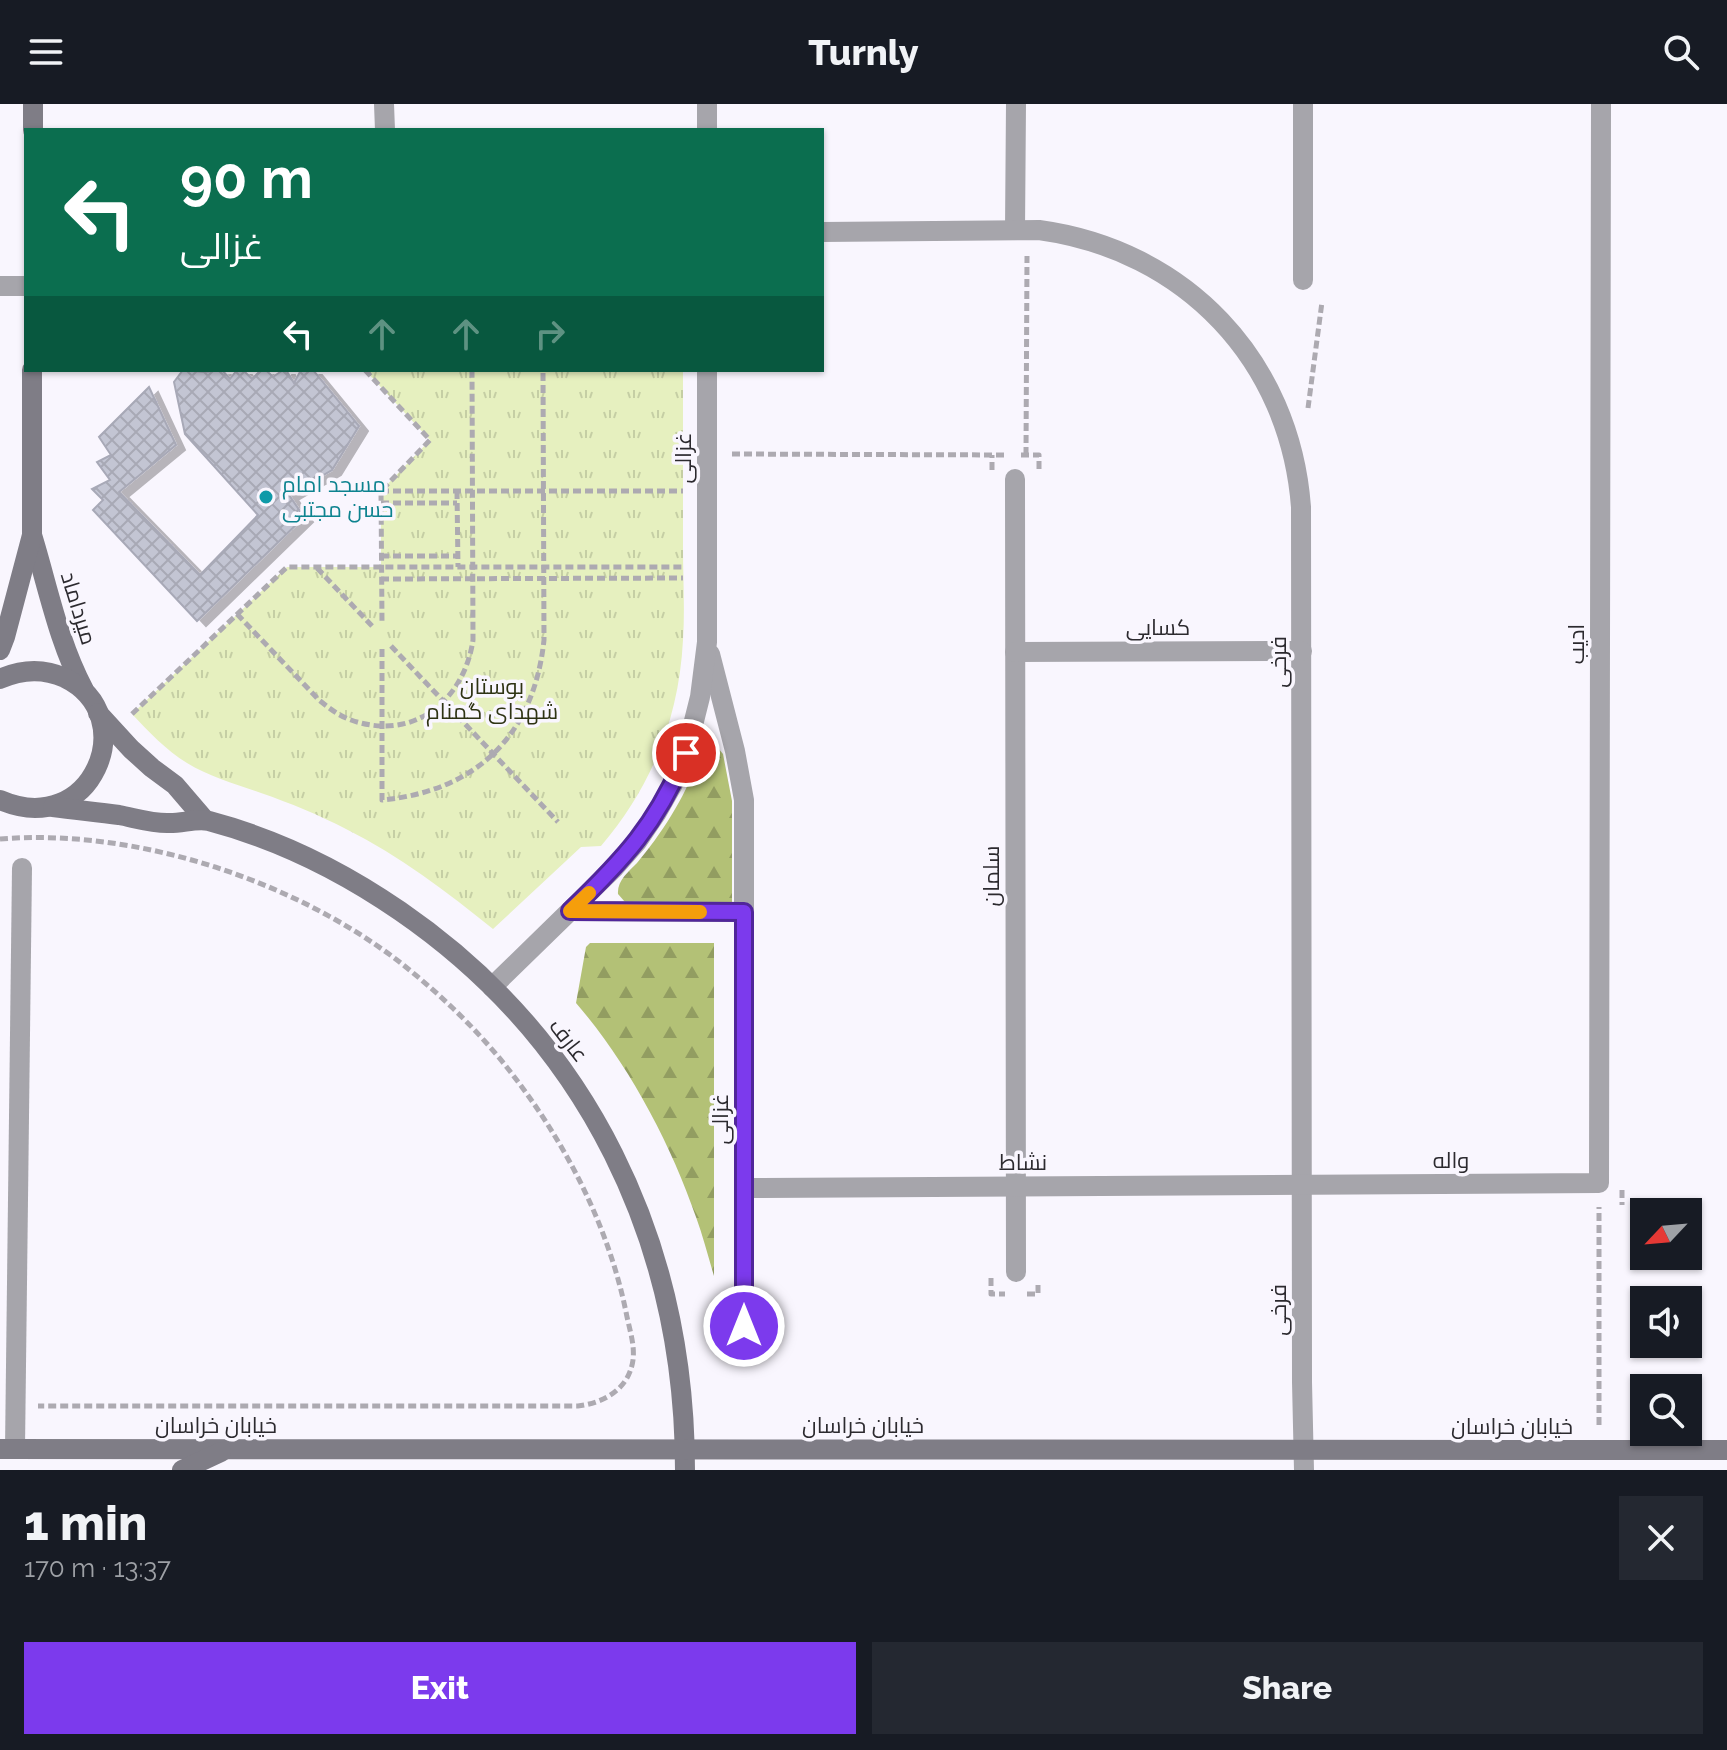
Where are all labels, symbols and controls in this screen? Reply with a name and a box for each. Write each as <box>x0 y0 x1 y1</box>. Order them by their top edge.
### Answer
icon: menu <box>24 30 68 74</box>
icon: search <box>1659 30 1703 74</box>
text: Turnly <box>808 31 919 73</box>
text: 90 m <box>180 145 313 211</box>
icon: left <box>48 160 152 264</box>
text: غزالی <box>180 225 264 267</box>
icon: left <box>276 312 320 356</box>
icon: ahead <box>360 312 404 356</box>
icon: ahead <box>444 312 488 356</box>
icon: right <box>528 312 572 356</box>
street label: غزالی <box>670 432 697 484</box>
place label: مسجد امام حسن مجتبی <box>282 471 394 523</box>
marker: مسجد امام حسن مجتبی <box>257 488 275 506</box>
street label: میرداماد <box>56 568 102 648</box>
street label: کسایی <box>1126 614 1190 641</box>
street label: ادیب <box>1563 624 1589 664</box>
street label: فرخی <box>1265 636 1292 688</box>
park label: بوستان شهدای گمنام <box>426 673 558 727</box>
pin <box>652 719 720 787</box>
icon: arrive <box>664 731 708 775</box>
street label: سلمان <box>978 846 1004 906</box>
street label: عارف <box>544 1013 594 1067</box>
street label: غزالی <box>707 1093 734 1145</box>
street label: واله <box>1433 1147 1469 1173</box>
street label: نشاط <box>999 1149 1047 1175</box>
north arrow <box>1630 1198 1702 1270</box>
map controls <box>1630 1198 1702 1446</box>
position arrow <box>702 1284 786 1368</box>
street label: فرخی <box>1265 1284 1292 1336</box>
button: sound <box>1630 1286 1702 1358</box>
button: search <box>1630 1374 1702 1446</box>
street label: خیابان خراسان <box>155 1412 277 1438</box>
street label: خیابان خراسان <box>802 1412 924 1438</box>
street label: خیابان خراسان <box>1451 1413 1573 1439</box>
text: 1 min <box>24 1495 147 1551</box>
button: close <box>1619 1496 1703 1580</box>
text: 170 m · 13:37 <box>24 1553 171 1583</box>
button: Exit <box>24 1642 856 1734</box>
button: Share <box>872 1642 1703 1734</box>

